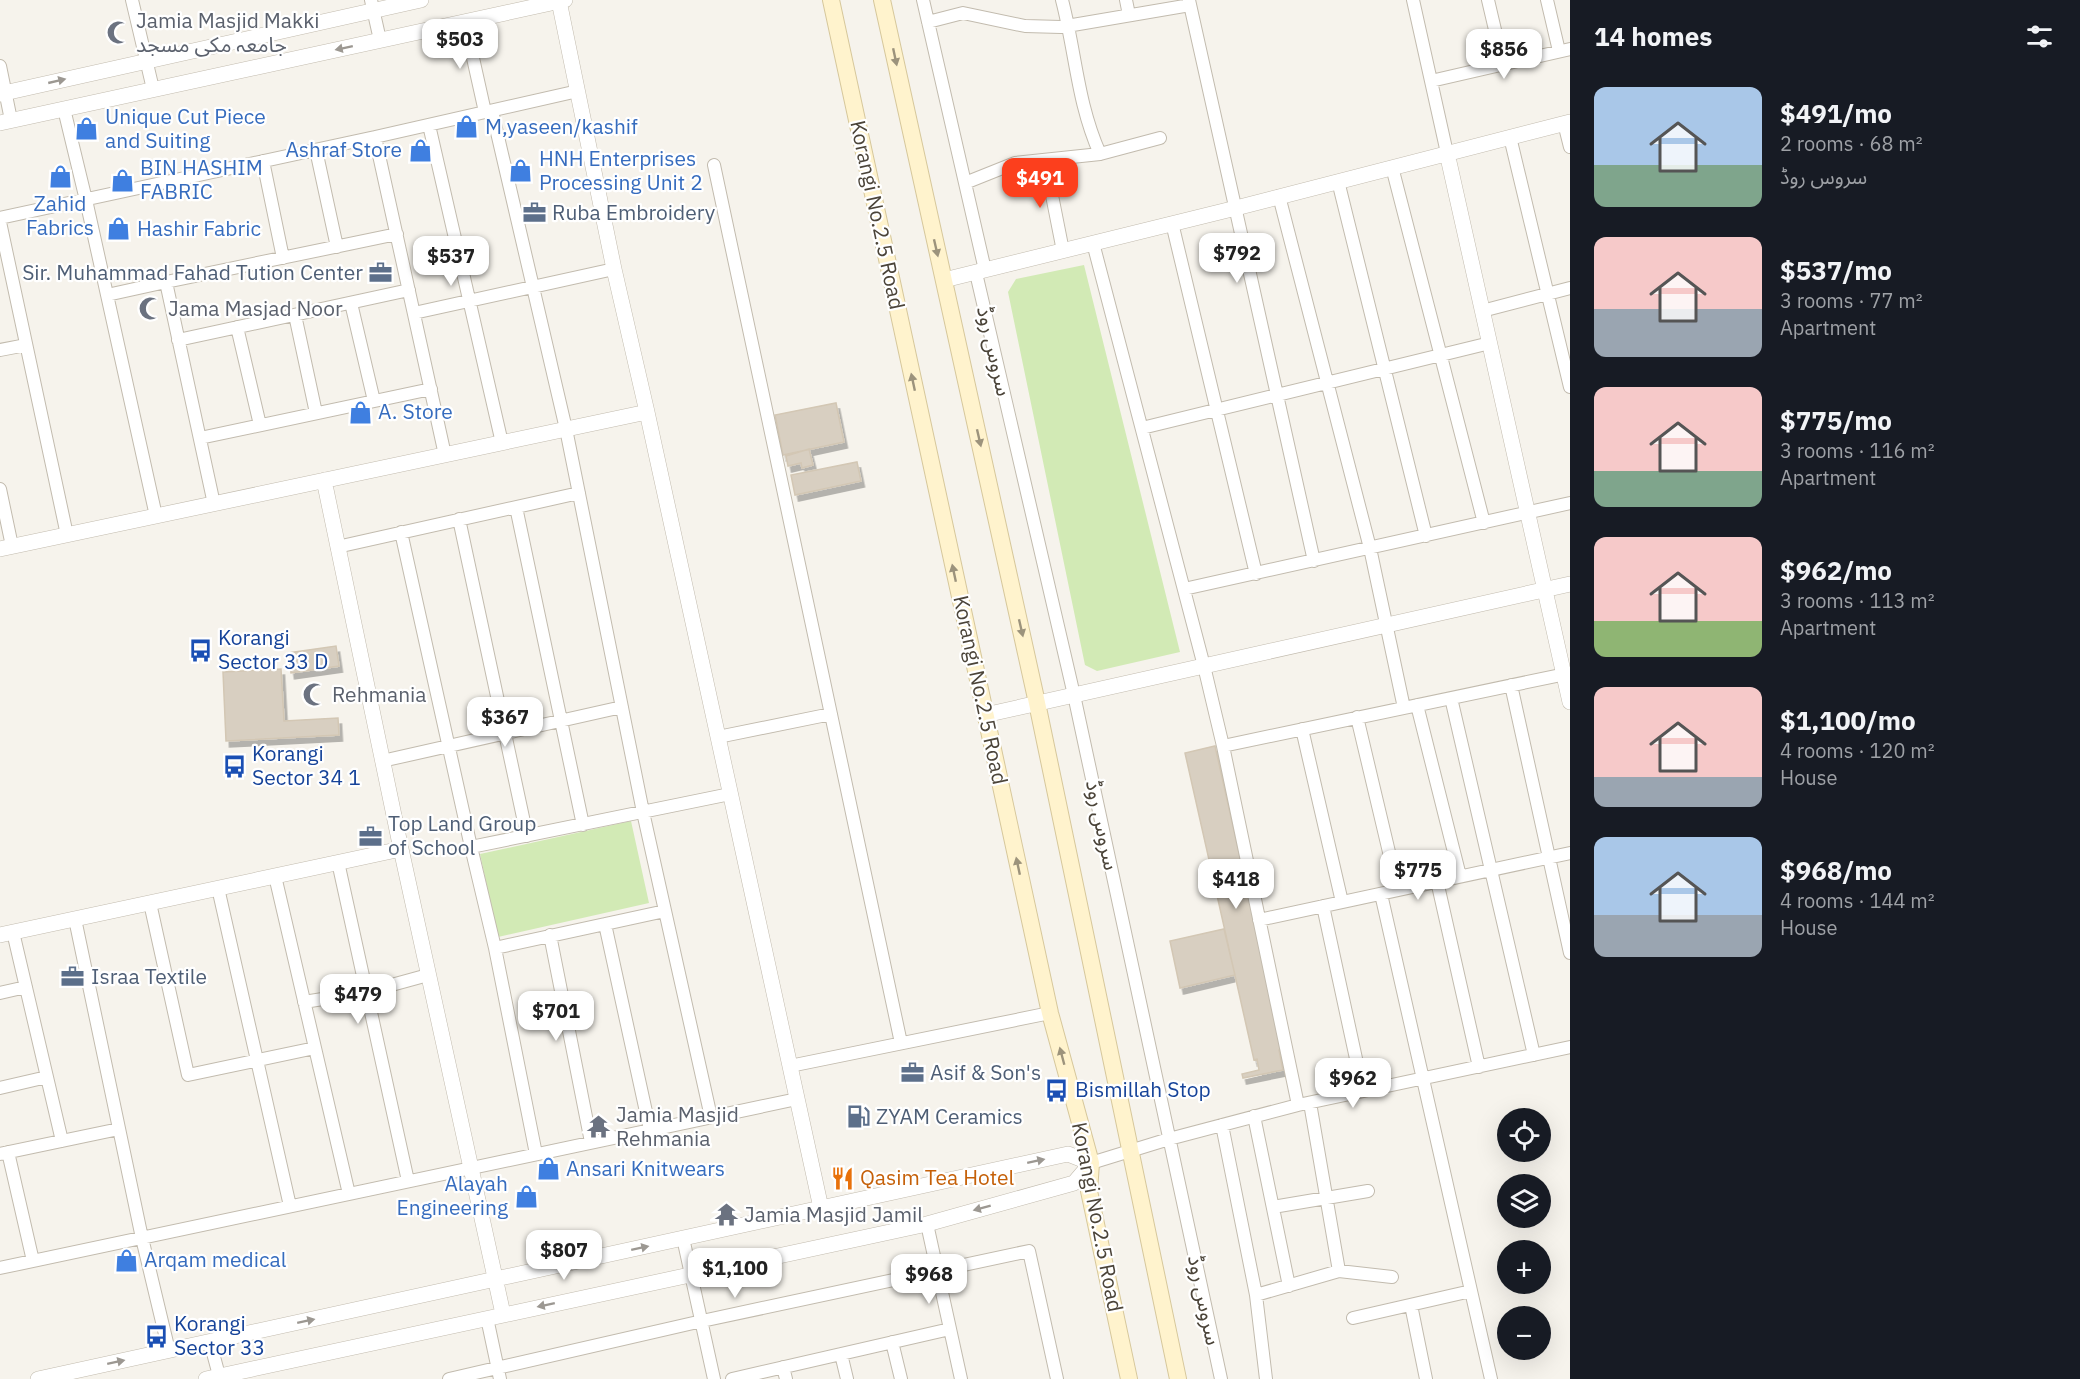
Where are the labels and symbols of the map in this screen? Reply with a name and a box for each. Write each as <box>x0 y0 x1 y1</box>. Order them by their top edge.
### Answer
place label: Jamia Masjid Makki جامعہ مکی مسجد <box>136 6 319 58</box>
pin: $503 <box>424 19 496 70</box>
mosque icon: Jamia Masjid Makki جامعہ مکی مسجد <box>105 20 131 46</box>
pin: $856 <box>1468 29 1540 80</box>
one-way arrow <box>334 44 353 53</box>
one-way arrow <box>890 48 900 66</box>
one-way arrow <box>48 76 66 86</box>
place label: Unique Cut Piece and Suiting <box>105 102 266 154</box>
place label: M,yaseen/kashif <box>485 112 638 140</box>
shop icon: M,yaseen/kashif <box>454 114 480 140</box>
shop icon: Unique Cut Piece and Suiting <box>74 116 100 142</box>
street label: Korangi No.2.5 Road <box>844 118 912 312</box>
place label: Ashraf Store <box>285 135 402 163</box>
shop icon: Ashraf Store <box>407 137 433 163</box>
place label: HNH Enterprises Processing Unit 2 <box>539 144 703 196</box>
place label: BIN HASHIM FABRIC <box>140 153 263 205</box>
shop icon: HNH Enterprises Processing Unit 2 <box>508 158 534 184</box>
pin: $491 <box>1004 158 1076 209</box>
shop icon: Zahid Fabrics <box>47 163 73 189</box>
shop icon: BIN HASHIM FABRIC <box>109 167 135 193</box>
place label: Zahid Fabrics <box>26 189 94 241</box>
place label: Ruba Embroidery <box>552 198 716 226</box>
office icon: Ruba Embroidery <box>521 200 547 226</box>
place label: Hashir Fabric <box>137 214 261 242</box>
shop icon: Hashir Fabric <box>106 216 132 242</box>
pin: $792 <box>1201 233 1273 284</box>
pin: $537 <box>415 236 487 287</box>
one-way arrow <box>932 238 942 257</box>
place label: Sir. Muhammad Fahad Tution Center <box>22 258 363 286</box>
office icon: Sir. Muhammad Fahad Tution Center <box>368 260 394 286</box>
place label: Jama Masjad Noor <box>168 294 343 322</box>
mosque icon: Jama Masjad Noor <box>137 296 163 322</box>
street label: سروس روڈ <box>971 303 1019 399</box>
one-way arrow <box>908 372 917 391</box>
place label: A. Store <box>378 397 453 425</box>
shop icon: A. Store <box>347 399 373 425</box>
one-way arrow <box>974 429 984 447</box>
one-way arrow <box>949 563 958 582</box>
street label: Korangi No.2.5 Road <box>947 593 1015 787</box>
one-way arrow <box>1017 619 1026 638</box>
place label: Korangi Sector 33 D <box>218 623 328 675</box>
bus stop icon: Korangi Sector 33 D <box>187 637 213 663</box>
place label: Rehmania <box>332 680 427 708</box>
mosque icon: Rehmania <box>301 682 327 708</box>
pin: $367 <box>469 697 541 748</box>
place label: Korangi Sector 34 1 <box>252 739 361 791</box>
bus stop icon: Korangi Sector 34 1 <box>221 753 247 779</box>
street label: سروس روڈ <box>1080 777 1126 873</box>
place label: Top Land Group of School <box>388 809 536 861</box>
office icon: Top Land Group of School <box>357 823 383 849</box>
pin: $775 <box>1382 850 1454 901</box>
one-way arrow <box>1013 856 1022 875</box>
pin: $418 <box>1200 859 1272 910</box>
place label: Israa Textile <box>91 962 207 990</box>
office icon: Israa Textile <box>60 964 86 990</box>
pin: $479 <box>322 974 394 1025</box>
pin: $701 <box>520 991 592 1042</box>
one-way arrow <box>1057 1047 1066 1065</box>
place label: Asif & Son's <box>930 1058 1041 1086</box>
pin: $962 <box>1317 1058 1389 1109</box>
office icon: Asif & Son's <box>899 1060 925 1086</box>
place label: Bismillah Stop <box>1075 1075 1211 1103</box>
bus stop icon: Bismillah Stop <box>1044 1077 1070 1103</box>
place label: Jamia Masjid Rehmania <box>616 1100 739 1152</box>
place label: ZYAM Ceramics <box>876 1102 1023 1130</box>
fuel station icon: ZYAM Ceramics <box>845 1104 871 1130</box>
temple icon: Jamia Masjid Rehmania <box>585 1114 611 1140</box>
street label: Korangi No.2.5 Road <box>1066 1120 1130 1314</box>
place label: Ansari Knitwears <box>566 1154 725 1182</box>
shop icon: Ansari Knitwears <box>535 1156 561 1182</box>
one-way arrow <box>1027 1156 1045 1166</box>
place label: Qasim Tea Hotel <box>860 1163 1015 1191</box>
restaurant icon: Qasim Tea Hotel <box>829 1165 855 1191</box>
place label: Alayah Engineering <box>397 1169 508 1221</box>
shop icon: Alayah Engineering <box>513 1183 539 1209</box>
place label: Jamia Masjid Jamil <box>744 1200 923 1228</box>
temple icon: Jamia Masjid Jamil <box>713 1202 739 1228</box>
one-way arrow <box>973 1204 991 1213</box>
pin: $807 <box>528 1230 600 1281</box>
one-way arrow <box>631 1243 650 1252</box>
place label: Arqam medical <box>144 1245 287 1273</box>
shop icon: Arqam medical <box>113 1247 139 1273</box>
pin: $1,100 <box>686 1248 784 1299</box>
street label: سروس روڈ <box>1182 1252 1228 1348</box>
pin: $968 <box>893 1254 965 1305</box>
one-way arrow <box>536 1301 555 1310</box>
place label: Korangi Sector 33 <box>174 1309 265 1361</box>
one-way arrow <box>297 1316 316 1325</box>
bus stop icon: Korangi Sector 33 <box>143 1323 169 1349</box>
one-way arrow <box>106 1357 125 1367</box>

